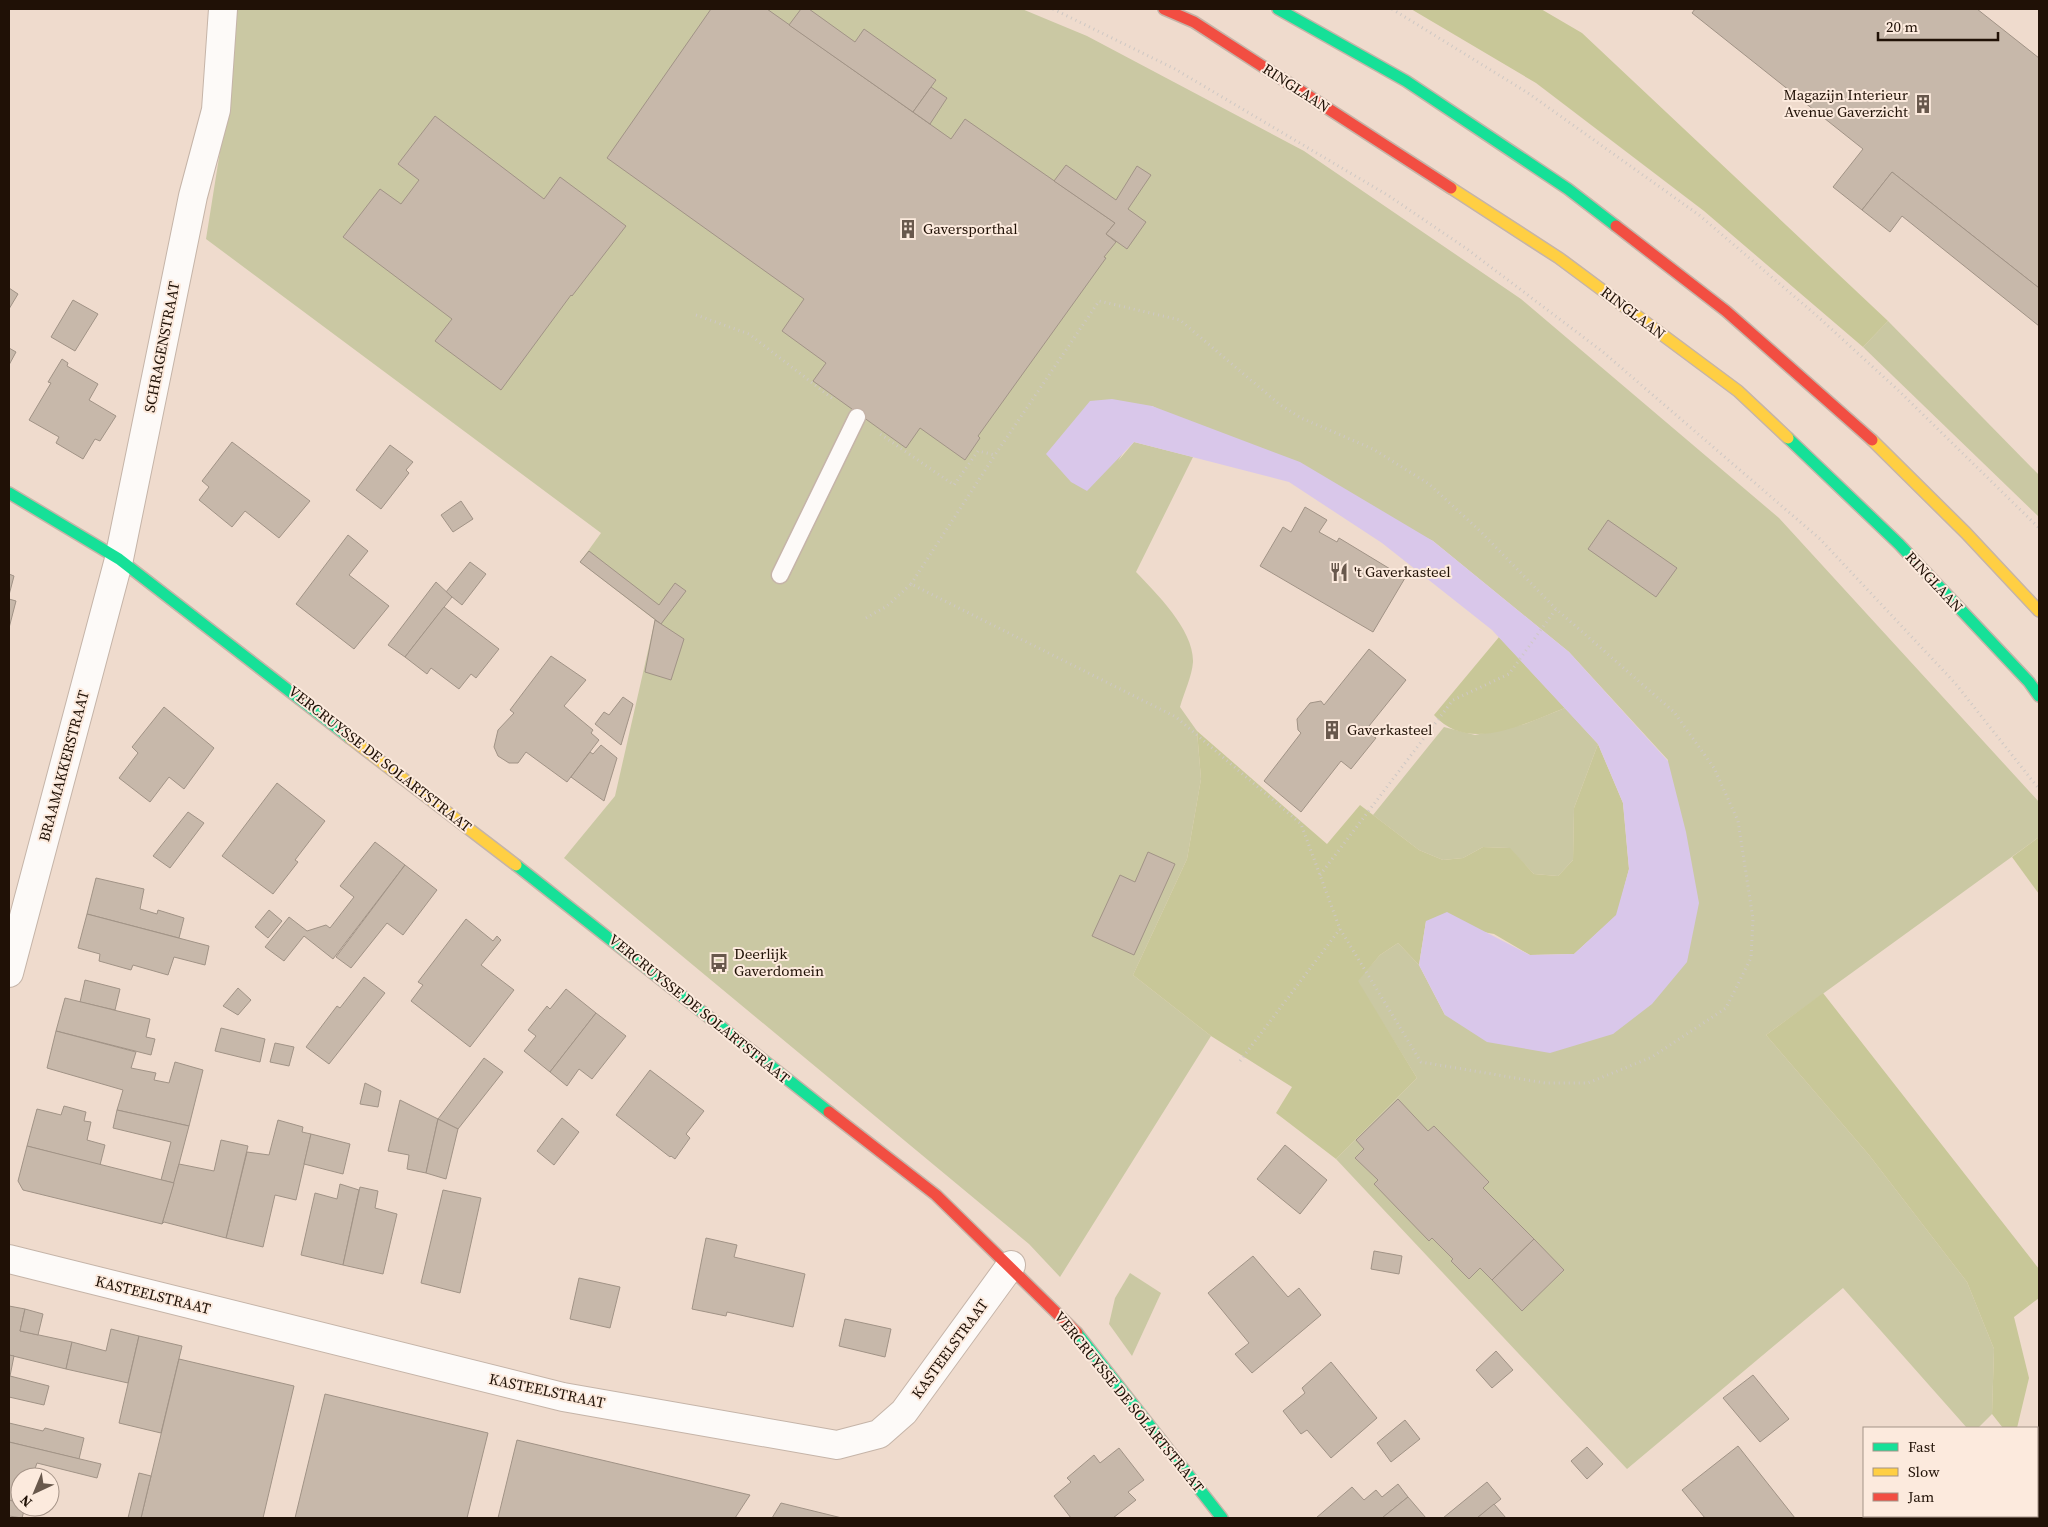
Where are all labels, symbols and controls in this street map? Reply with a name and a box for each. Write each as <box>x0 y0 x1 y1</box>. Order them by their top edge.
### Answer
scale bar <box>1878 10 1998 42</box>
text: 20 m <box>1886 16 1918 37</box>
street label: RINGLAAN <box>1259 58 1334 117</box>
place label: Magazijn Interieur Avenue Gaverzicht <box>1783 84 1909 122</box>
building icon: Magazijn Interieur Avenue Gaverzicht <box>1912 93 1934 115</box>
building icon: Gaversporthal <box>897 218 919 240</box>
place label: Gaversporthal <box>923 218 1018 239</box>
street label: SCHRAGENSTRAAT <box>139 280 185 414</box>
street label: RINGLAAN <box>1597 281 1670 344</box>
street label: RINGLAAN <box>1901 547 1968 617</box>
restaurant icon: 't Gaverkasteel <box>1328 561 1350 583</box>
place label: 't Gaverkasteel <box>1354 561 1451 582</box>
street label: VERCRUYSSE DE SOLARTSTRAAT <box>284 680 476 837</box>
street label: BRAAMAKKERSTRAAT <box>33 688 94 844</box>
building icon: Gaverkasteel <box>1321 719 1343 741</box>
place label: Gaverkasteel <box>1347 719 1433 740</box>
street label: VERCRUYSSE DE SOLARTSTRAAT <box>604 929 794 1088</box>
place label: Deerlijk Gaverdomein <box>734 943 824 981</box>
bus stop icon: Deerlijk Gaverdomein <box>708 952 730 974</box>
street label: KASTEELSTRAAT <box>93 1270 213 1319</box>
street label: KASTEELSTRAAT <box>906 1295 993 1403</box>
street label: VERCRUYSSE DE SOLARTSTRAAT <box>1050 1307 1209 1497</box>
street label: KASTEELSTRAAT <box>487 1368 607 1413</box>
legend <box>1863 1427 2038 1517</box>
text: Fast <box>1908 1436 1935 1457</box>
text: Slow <box>1908 1461 1940 1482</box>
north arrow <box>10 1467 60 1517</box>
text: Jam <box>1907 1486 1935 1507</box>
text: N <box>15 1491 37 1512</box>

